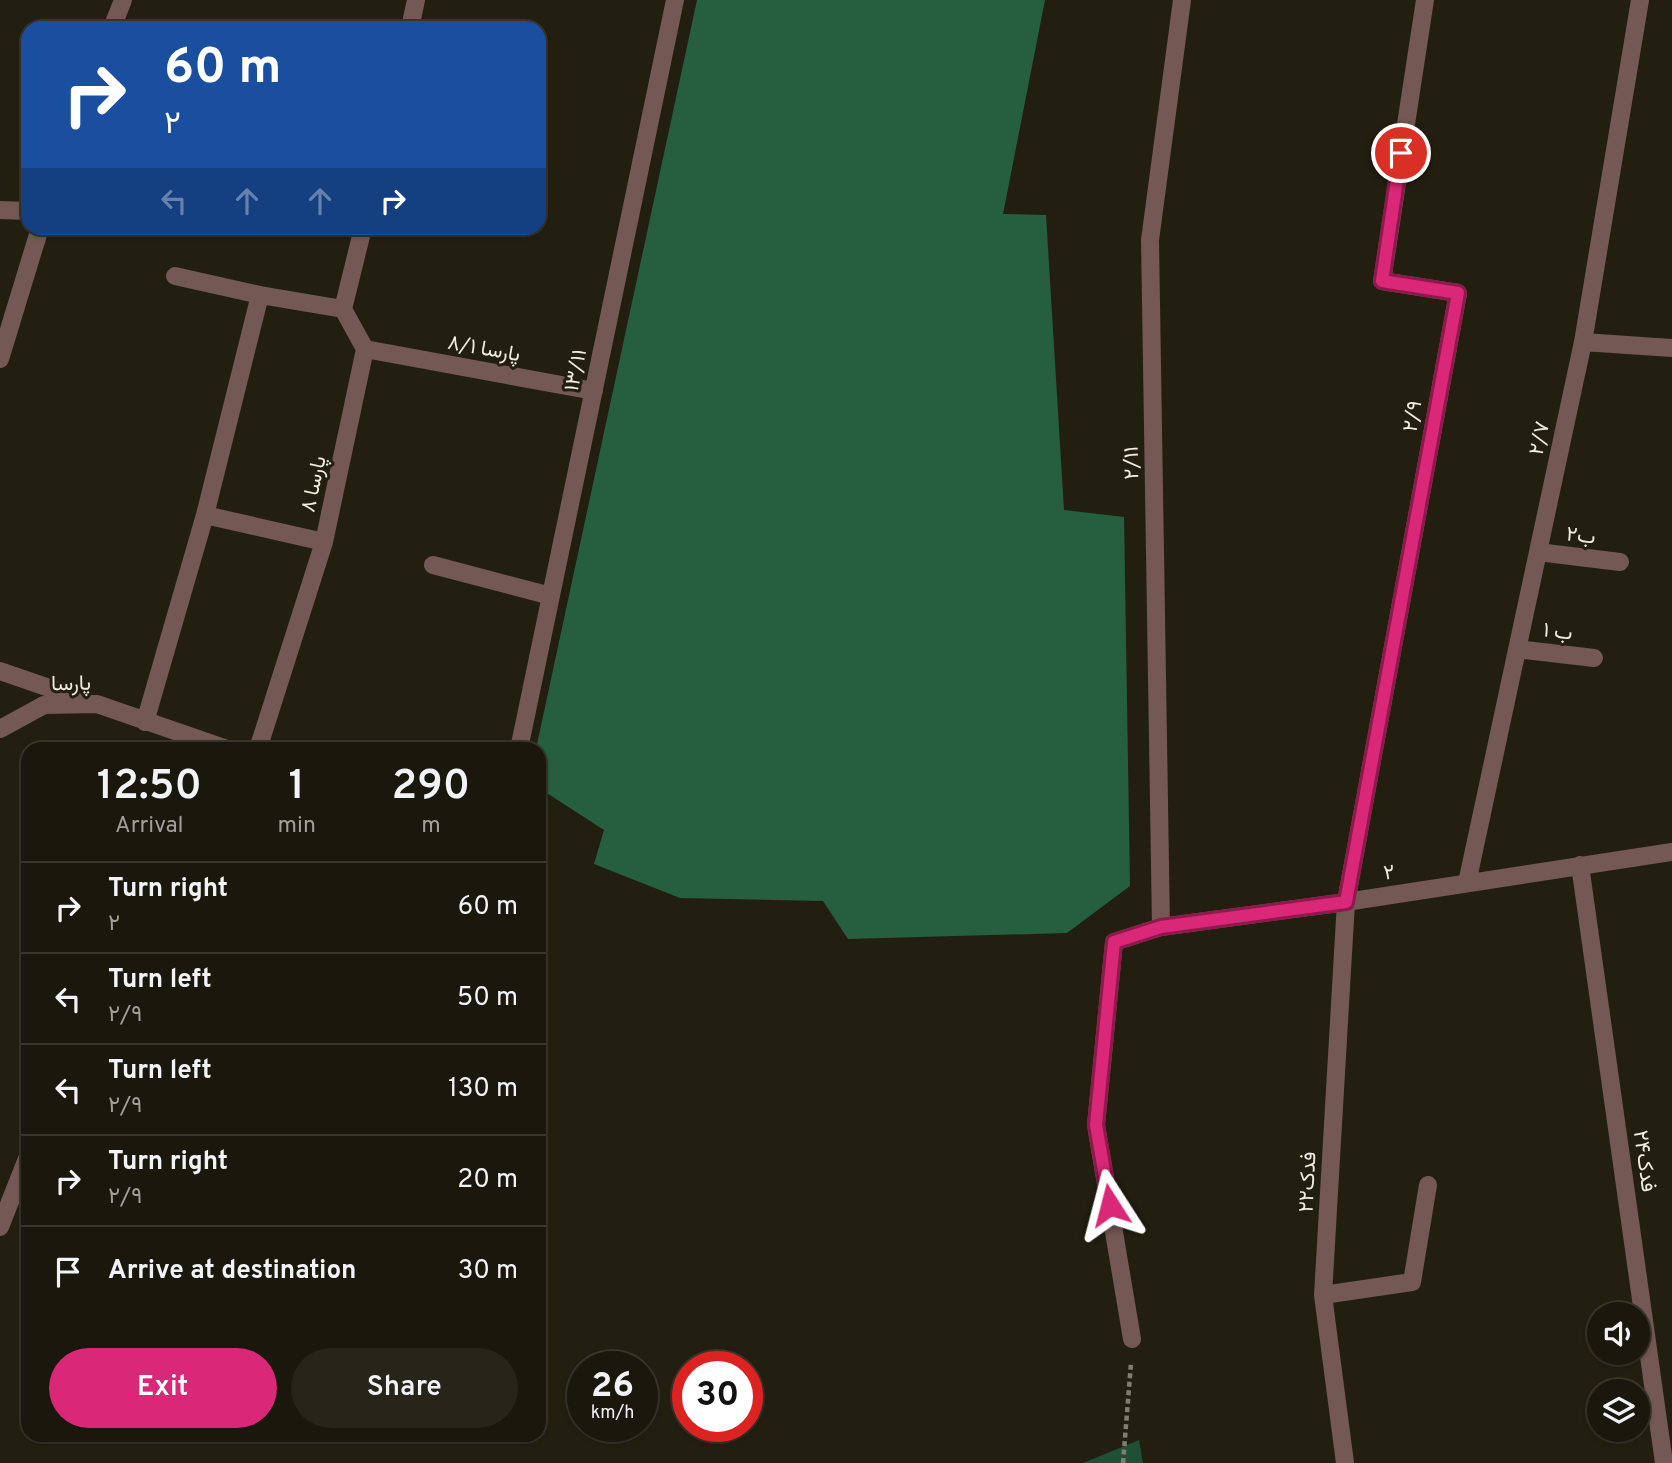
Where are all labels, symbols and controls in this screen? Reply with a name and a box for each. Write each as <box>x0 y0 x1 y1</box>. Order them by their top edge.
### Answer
text: 60 m <box>164 39 282 101</box>
icon: right <box>49 49 140 140</box>
text: ۲ <box>164 105 181 145</box>
pin <box>1371 123 1431 183</box>
icon: arrive <box>1382 134 1420 172</box>
icon: left <box>155 182 193 220</box>
icon: ahead <box>228 182 266 220</box>
icon: ahead <box>301 182 339 220</box>
icon: right <box>374 182 412 220</box>
street label: ۸/۱ پارسا <box>445 330 522 369</box>
street label: ۱۳/۱۱ <box>559 347 594 394</box>
street label: ۲/۹ <box>1397 398 1429 434</box>
street label: ۲/۷ <box>1524 419 1557 458</box>
street label: ۲/۱۱ <box>1119 446 1146 480</box>
street label: ۸ پارسا <box>295 454 334 515</box>
street label: ۲ب <box>1565 521 1597 552</box>
street label: ۱ ب <box>1542 617 1574 648</box>
street label: پارسا <box>51 671 91 698</box>
text: 12:50 <box>97 761 202 814</box>
text: 1 <box>289 761 305 814</box>
text: 290 <box>392 761 470 814</box>
text: Arrival <box>115 812 184 841</box>
text: min <box>278 812 316 841</box>
text: m <box>421 812 441 841</box>
street label: ۲ <box>1382 859 1397 888</box>
text: Turn right <box>108 873 228 906</box>
icon: right <box>49 889 87 927</box>
text: 60 m <box>458 891 518 924</box>
text: ۲ <box>108 910 120 939</box>
text: Turn left <box>108 964 212 997</box>
icon: left <box>49 980 87 1018</box>
text: 50 m <box>457 982 518 1015</box>
text: ۲/۹ <box>108 1001 142 1030</box>
text: Turn left <box>108 1055 212 1088</box>
icon: left <box>49 1071 87 1109</box>
text: 130 m <box>448 1073 518 1106</box>
text: ۲/۹ <box>108 1092 142 1121</box>
street label: فدک۲۴ <box>1626 1129 1661 1194</box>
text: Turn right <box>108 1146 228 1179</box>
street label: فدک۲۲ <box>1293 1151 1324 1213</box>
icon: right <box>49 1162 87 1200</box>
text: 20 m <box>457 1164 518 1197</box>
position arrow <box>1073 1168 1147 1242</box>
text: ۲/۹ <box>108 1183 142 1212</box>
icon: arrive <box>49 1253 87 1291</box>
text: Arrive at destination <box>108 1255 356 1288</box>
text: 30 m <box>458 1255 518 1288</box>
map controls <box>1587 1302 1650 1442</box>
button: sound <box>1587 1302 1650 1365</box>
button: Exit <box>49 1348 277 1428</box>
button: Share <box>291 1348 518 1428</box>
speed limit sign: 30 <box>672 1351 763 1442</box>
text: 26 <box>591 1365 634 1409</box>
button: layers <box>1587 1379 1650 1442</box>
text: km/h <box>591 1402 634 1425</box>

